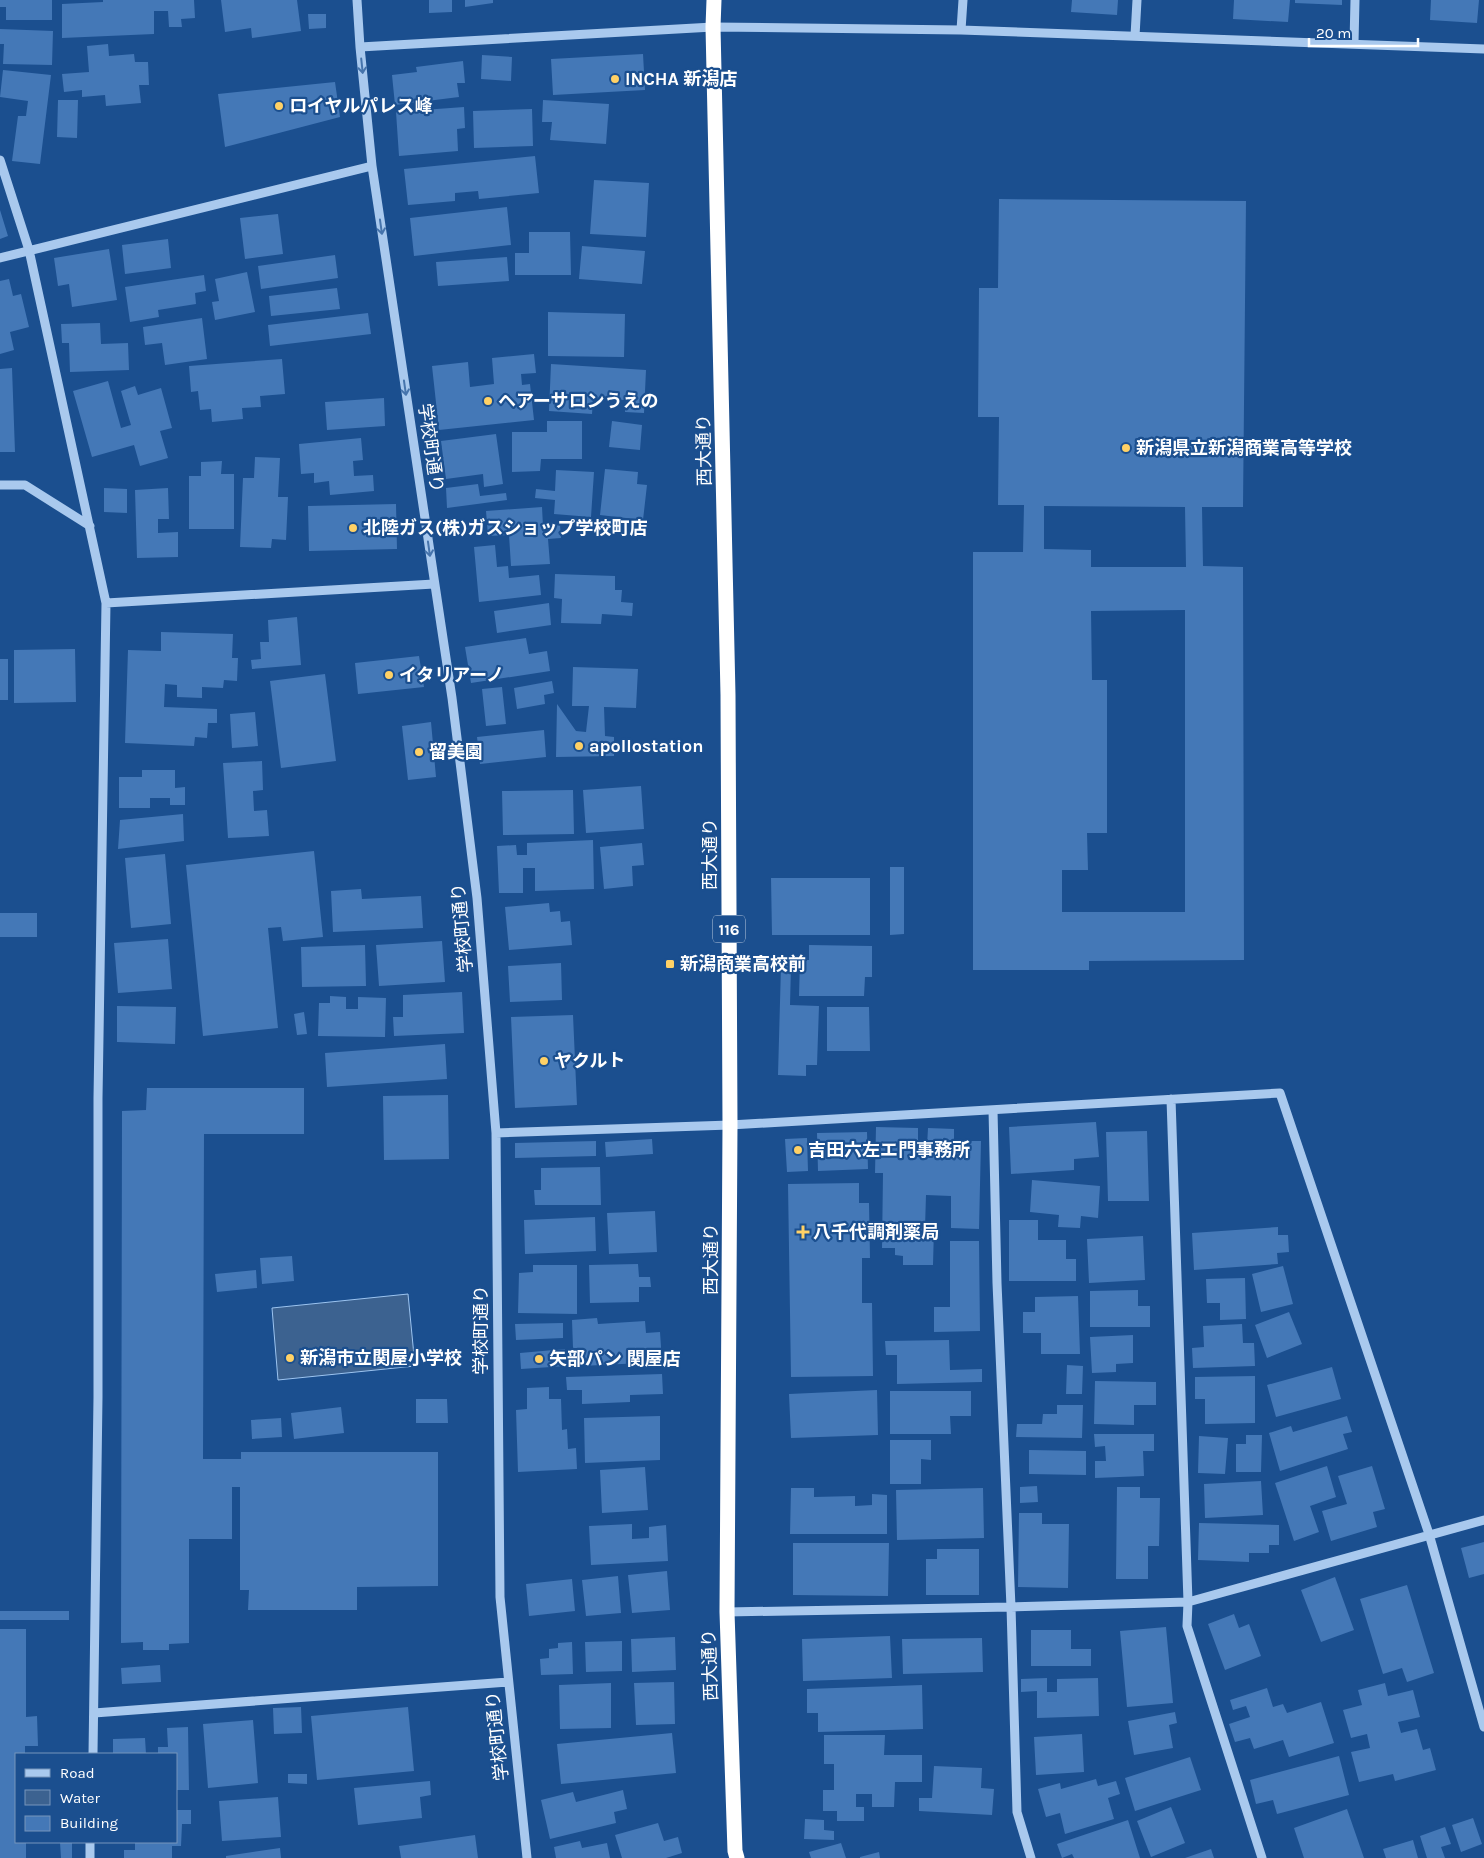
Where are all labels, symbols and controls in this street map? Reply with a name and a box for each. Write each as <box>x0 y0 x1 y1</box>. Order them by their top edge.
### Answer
scale bar <box>1309 15 1418 47</box>
text: 20 m <box>1316 24 1351 42</box>
one-way arrow <box>357 58 367 74</box>
place label: INCHA 新潟店 <box>625 68 737 90</box>
marker: INCHA 新潟店 <box>609 73 621 85</box>
place label: ロイヤルパレス峰 <box>289 95 432 117</box>
marker: ロイヤルパレス峰 <box>273 100 285 112</box>
one-way arrow <box>377 219 387 235</box>
one-way arrow <box>401 380 411 396</box>
place label: ヘアーサロンうえの <box>498 390 659 412</box>
marker: ヘアーサロンうえの <box>482 395 494 407</box>
street label: 学校町通り <box>414 402 448 494</box>
street label: 西大通り <box>692 414 716 486</box>
place label: 新潟県立新潟商業高等学校 <box>1136 437 1352 459</box>
marker: 新潟県立新潟商業高等学校 <box>1120 442 1132 454</box>
place label: 北陸ガス(株)ガスショップ学校町店 <box>363 517 647 539</box>
marker: 北陸ガス(株)ガスショップ学校町店 <box>347 522 359 534</box>
one-way arrow <box>424 540 434 556</box>
place label: イタリアーノ <box>399 664 504 686</box>
marker: イタリアーノ <box>383 669 395 681</box>
place label: apollostation <box>589 735 703 757</box>
marker: apollostation <box>573 740 585 752</box>
place label: 留美園 <box>429 741 483 763</box>
marker: 留美園 <box>413 746 425 758</box>
street label: 西大通り <box>699 818 721 890</box>
street label: 学校町通り <box>447 882 477 974</box>
road number: 116 <box>713 916 745 942</box>
place label: 新潟商業高校前 <box>680 953 806 975</box>
marker: 新潟商業高校前 <box>664 958 676 970</box>
place label: ヤクルト <box>554 1050 625 1072</box>
marker: ヤクルト <box>538 1055 550 1067</box>
place label: 吉田六左エ門事務所 <box>808 1139 970 1161</box>
marker: 吉田六左エ門事務所 <box>792 1144 804 1156</box>
place label: 八千代調剤薬局 <box>813 1221 939 1243</box>
street label: 西大通り <box>700 1223 722 1295</box>
marker: 八千代調剤薬局 <box>797 1226 809 1238</box>
street label: 学校町通り <box>470 1285 492 1375</box>
place label: 新潟市立関屋小学校 <box>300 1347 462 1369</box>
place label: 矢部パン 関屋店 <box>549 1348 680 1370</box>
marker: 新潟市立関屋小学校 <box>284 1352 296 1364</box>
marker: 矢部パン 関屋店 <box>533 1353 545 1365</box>
street label: 西大通り <box>698 1629 722 1701</box>
street label: 学校町通り <box>481 1690 513 1782</box>
legend <box>15 1753 178 1843</box>
text: Road <box>60 1764 95 1782</box>
text: Water <box>60 1789 101 1807</box>
text: Building <box>60 1814 118 1832</box>

